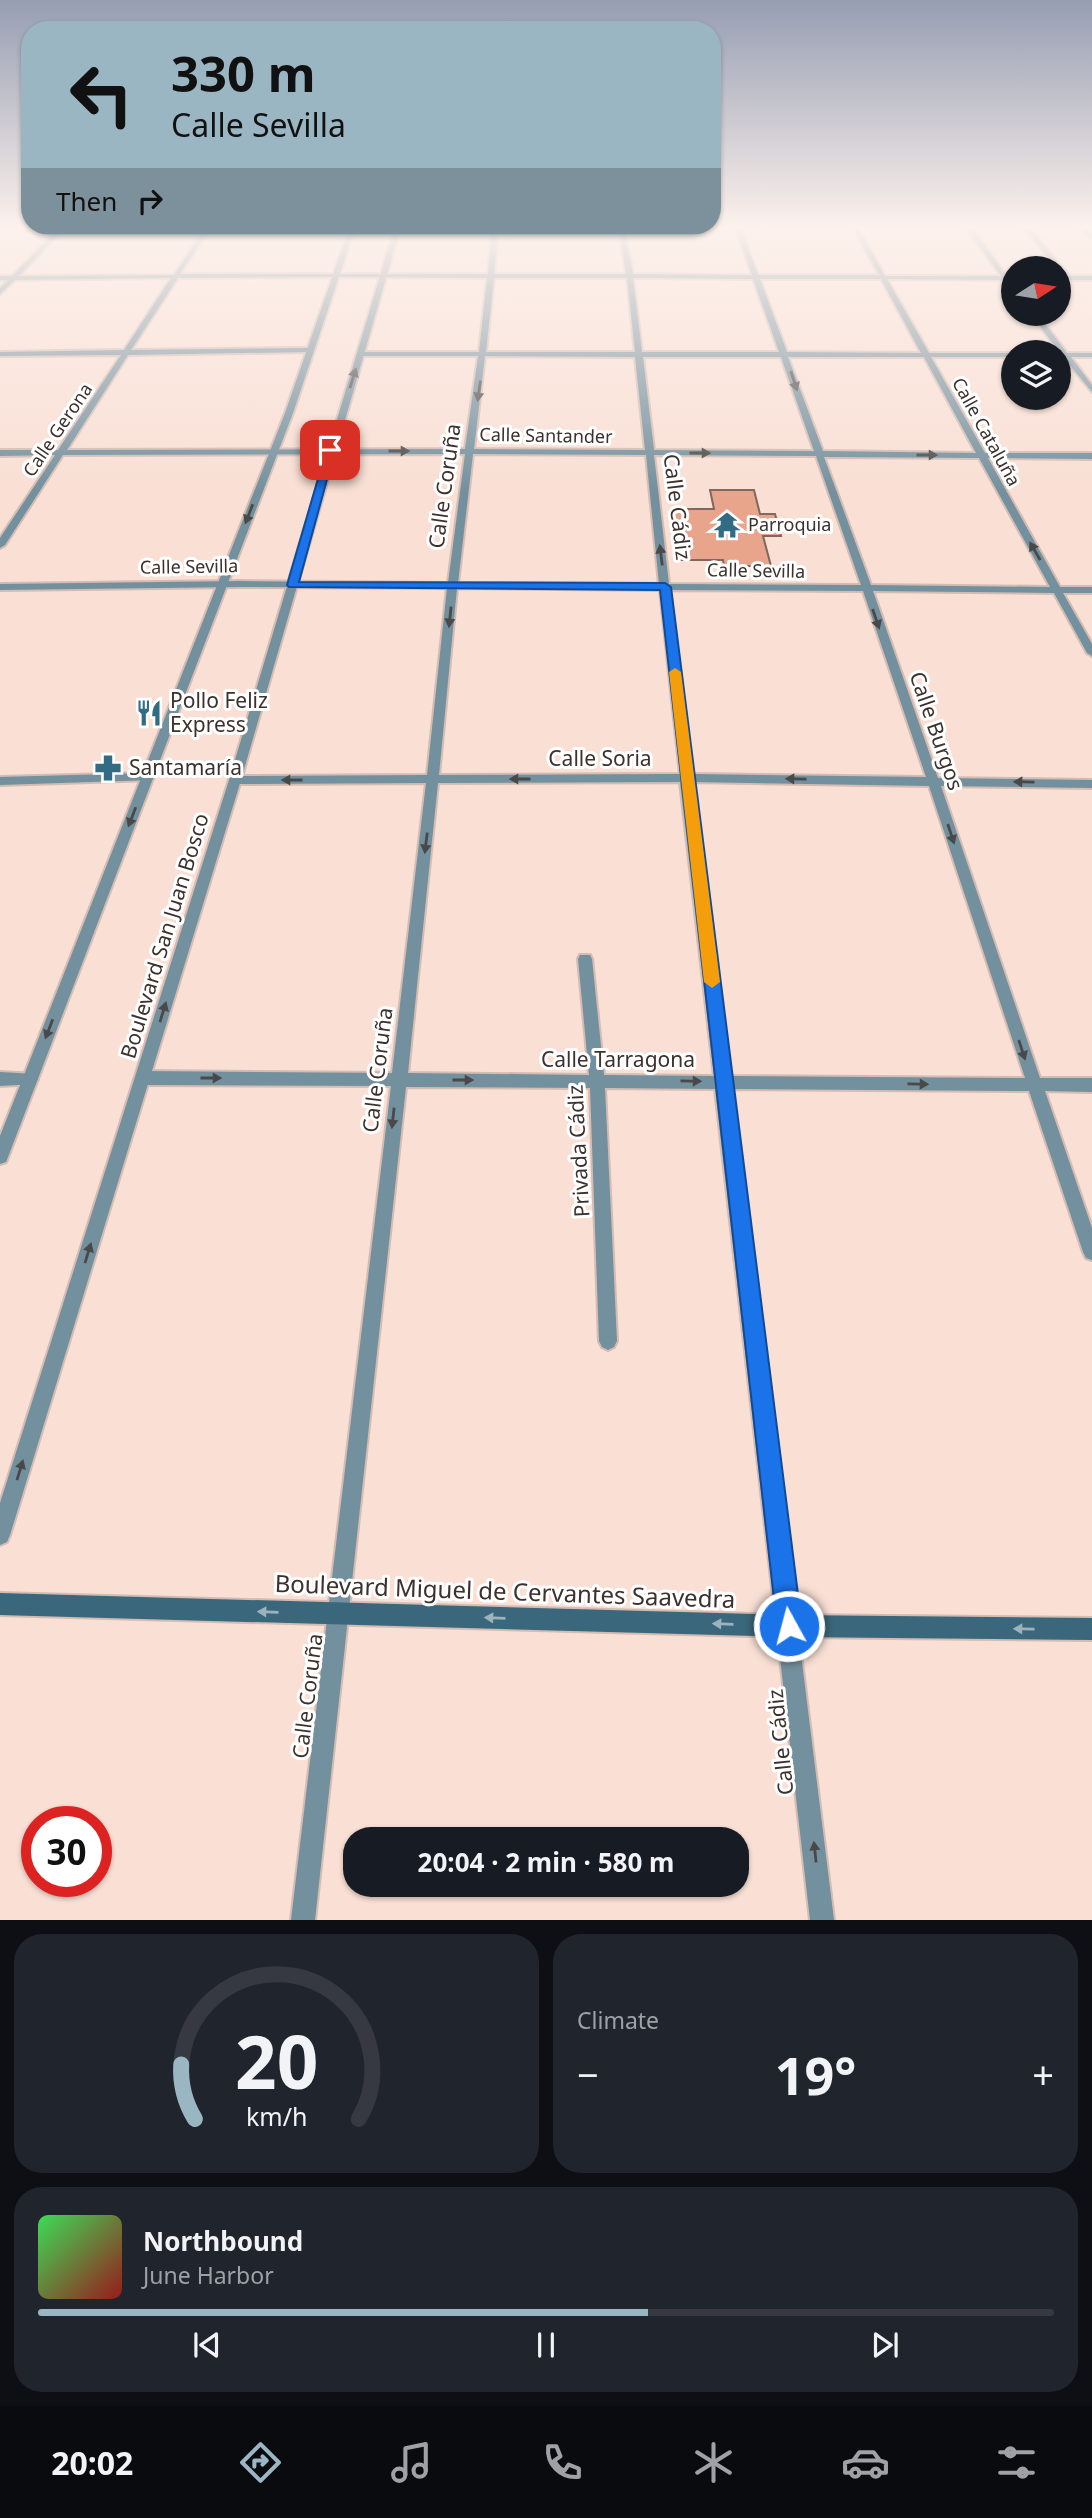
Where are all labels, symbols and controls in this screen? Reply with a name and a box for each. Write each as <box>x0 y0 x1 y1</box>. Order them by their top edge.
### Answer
text: 330 m <box>171 40 316 106</box>
icon: left <box>56 49 147 140</box>
text: Calle Sevilla <box>171 103 346 146</box>
icon: right <box>131 182 169 220</box>
text: Then <box>56 183 117 219</box>
north arrow <box>1001 256 1071 326</box>
map controls <box>1001 256 1071 410</box>
button: layers <box>1001 340 1071 410</box>
one-way arrow <box>348 367 359 388</box>
one-way arrow <box>789 370 800 391</box>
street label: Calle Cataluña <box>947 373 1027 490</box>
street label: Calle Gerona <box>17 378 97 481</box>
one-way arrow <box>473 380 484 402</box>
pin <box>300 420 360 480</box>
street label: Calle Coruña <box>421 422 467 550</box>
street label: Calle Santander <box>479 422 613 448</box>
icon: arrive <box>311 431 349 469</box>
one-way arrow <box>388 445 410 457</box>
one-way arrow <box>689 447 711 459</box>
one-way arrow <box>916 449 938 461</box>
street label: Calle Cádiz <box>658 452 698 562</box>
one-way arrow <box>243 503 254 524</box>
temple icon: Parroquia <box>712 510 742 540</box>
place label: Parroquia <box>748 512 831 536</box>
one-way arrow <box>1029 541 1041 560</box>
one-way arrow <box>656 544 667 566</box>
street label: Calle Sevilla <box>140 553 238 579</box>
street label: Calle Sevilla <box>707 557 805 583</box>
one-way arrow <box>444 606 455 628</box>
one-way arrow <box>871 608 882 629</box>
street label: Calle Burgos <box>904 668 970 794</box>
place label: Pollo Feliz Express <box>170 686 268 738</box>
restaurant icon: Pollo Feliz Express <box>134 698 164 728</box>
street label: Calle Soria <box>548 744 652 772</box>
pharmacy icon: Santamaría <box>93 753 123 783</box>
place label: Santamaría <box>129 753 242 781</box>
one-way arrow <box>509 773 531 785</box>
one-way arrow <box>785 773 807 785</box>
one-way arrow <box>281 774 303 786</box>
one-way arrow <box>1013 777 1035 788</box>
one-way arrow <box>126 807 137 828</box>
street label: Boulevard San Juan Bosco <box>113 810 215 1062</box>
one-way arrow <box>946 823 957 844</box>
one-way arrow <box>420 832 431 854</box>
one-way arrow <box>159 1002 169 1023</box>
street label: Calle Coruña <box>355 1006 399 1134</box>
one-way arrow <box>44 1019 55 1040</box>
one-way arrow <box>1017 1040 1028 1061</box>
street label: Calle Tarragona <box>541 1045 695 1073</box>
one-way arrow <box>201 1073 223 1084</box>
one-way arrow <box>453 1074 475 1086</box>
one-way arrow <box>680 1075 702 1087</box>
one-way arrow <box>908 1078 930 1090</box>
street label: Privada Cádiz <box>561 1084 595 1218</box>
one-way arrow <box>388 1107 399 1129</box>
one-way arrow <box>84 1242 94 1263</box>
one-way arrow <box>16 1459 26 1480</box>
street label: Boulevard Miguel de Cervantes Saavedra <box>274 1566 736 1615</box>
position arrow <box>752 1589 826 1663</box>
one-way arrow <box>257 1606 279 1617</box>
one-way arrow <box>484 1612 506 1623</box>
one-way arrow <box>712 1618 734 1629</box>
one-way arrow <box>1013 1623 1035 1634</box>
street label: Calle Coruña <box>285 1632 329 1760</box>
street label: Calle Cádiz <box>761 1688 799 1797</box>
speed limit sign: 30 <box>21 1806 112 1897</box>
one-way arrow <box>809 1841 820 1863</box>
text: 20:04 · 2 min · 580 m <box>418 1844 674 1880</box>
text: Climate <box>577 2004 659 2036</box>
text: 20 <box>235 2012 318 2111</box>
text: 19° <box>775 2039 856 2110</box>
text: − <box>577 2048 599 2100</box>
text: + <box>1032 2048 1054 2100</box>
text: km/h <box>246 2099 307 2133</box>
text: Northbound <box>143 2223 303 2259</box>
text: June Harbor <box>143 2259 274 2291</box>
icon: previous <box>188 2326 226 2364</box>
icon: pause <box>527 2326 565 2364</box>
icon: next <box>866 2326 904 2364</box>
icon: directions <box>236 2438 285 2487</box>
icon: music <box>387 2438 436 2487</box>
icon: phone <box>538 2438 587 2487</box>
icon: climate <box>689 2438 738 2487</box>
icon: car <box>841 2438 890 2487</box>
icon: filters <box>992 2438 1041 2487</box>
text: 20:02 <box>51 2441 133 2484</box>

